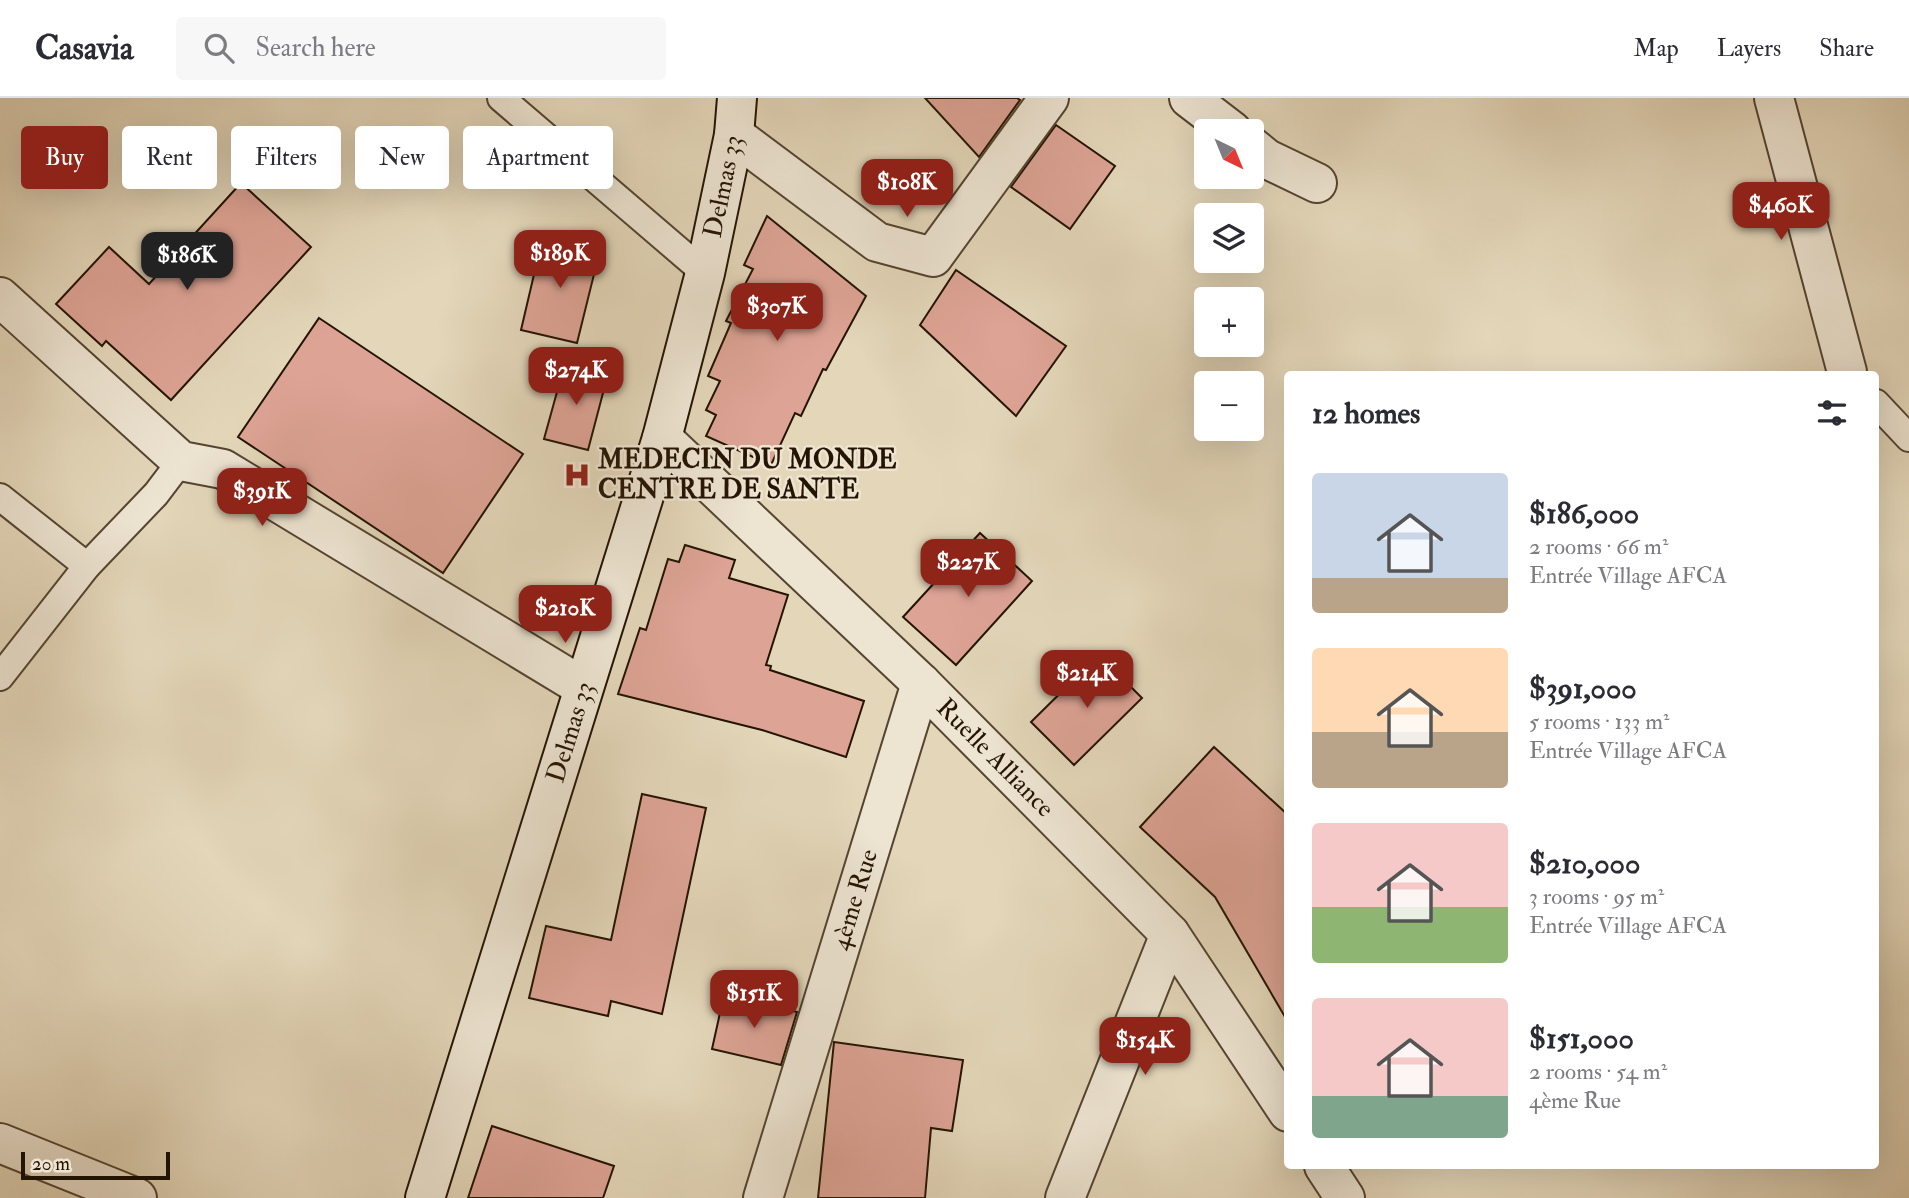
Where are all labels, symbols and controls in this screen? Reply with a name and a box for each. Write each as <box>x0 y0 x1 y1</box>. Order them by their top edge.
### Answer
search box <box>176 17 666 80</box>
text: Casavia <box>35 28 134 69</box>
icon: search <box>200 29 238 67</box>
text: Search here <box>256 32 376 64</box>
text: Map <box>1634 33 1679 64</box>
text: Layers <box>1717 33 1781 64</box>
text: Share <box>1819 33 1874 64</box>
north arrow <box>1194 119 1264 189</box>
map controls <box>1194 119 1264 441</box>
chip: Buy <box>21 126 108 189</box>
chip: Rent <box>122 126 217 189</box>
chip: Filters <box>231 126 341 189</box>
chip: New <box>355 126 449 189</box>
chip: Apartment <box>463 126 613 189</box>
street label: Delmas 33 <box>697 132 750 241</box>
pin: $108K <box>858 159 956 219</box>
text: $108K <box>877 167 937 196</box>
pin: $460K <box>1732 183 1830 242</box>
text: $460K <box>1749 190 1813 219</box>
button: layers <box>1194 203 1264 273</box>
pin: $189K <box>511 230 609 290</box>
pin: $186K <box>138 232 236 292</box>
text: $189K <box>530 238 590 267</box>
text: $186K <box>157 240 217 269</box>
pin: $307K <box>728 284 826 343</box>
button: + <box>1194 287 1264 357</box>
text: $307K <box>747 291 807 320</box>
pin: $274K <box>527 348 625 407</box>
text: $274K <box>544 355 608 384</box>
button: − <box>1194 371 1264 441</box>
icon: filters <box>1813 394 1851 432</box>
text: 12 homes <box>1312 395 1420 432</box>
place label: MEDECIN DU MONDE CENTRE DE SANTE <box>597 444 897 506</box>
hospital icon: MEDECIN DU MONDE CENTRE DE SANTE <box>562 460 592 490</box>
pin: $391K <box>213 468 311 528</box>
text: $391K <box>233 476 291 505</box>
text: $186,000 <box>1529 495 1639 532</box>
icon: home <box>1368 501 1452 585</box>
text: 2 rooms · 66 m² <box>1529 532 1668 561</box>
pin: $227K <box>919 540 1017 599</box>
text: $227K <box>937 547 999 576</box>
text: Entrée Village AFCA <box>1529 561 1727 590</box>
pin: $210K <box>516 586 614 645</box>
text: $210K <box>535 593 595 622</box>
pin: $214K <box>1038 650 1136 710</box>
text: $214K <box>1056 658 1118 687</box>
text: $391,000 <box>1529 670 1637 707</box>
icon: home <box>1368 676 1452 760</box>
street label: Delmas 33 <box>540 678 601 787</box>
street label: Ruelle Alliance <box>930 692 1061 824</box>
text: 5 rooms · 133 m² <box>1529 707 1670 736</box>
text: Entrée Village AFCA <box>1529 736 1727 765</box>
street label: 4ème Rue <box>824 845 885 954</box>
text: $210,000 <box>1529 845 1640 882</box>
icon: home <box>1368 851 1452 935</box>
text: 3 rooms · 95 m² <box>1529 882 1664 911</box>
text: Entrée Village AFCA <box>1529 911 1727 940</box>
pin: $151K <box>705 970 803 1030</box>
text: $151K <box>726 978 782 1007</box>
pin: $154K <box>1096 1018 1194 1077</box>
text: $151,000 <box>1529 1020 1634 1057</box>
text: $154K <box>1115 1025 1175 1054</box>
icon: home <box>1368 1026 1452 1110</box>
text: 2 rooms · 54 m² <box>1529 1057 1667 1086</box>
text: 4ème Rue <box>1529 1086 1621 1115</box>
scale bar <box>21 1149 170 1181</box>
text: 20 m <box>32 1152 70 1176</box>

